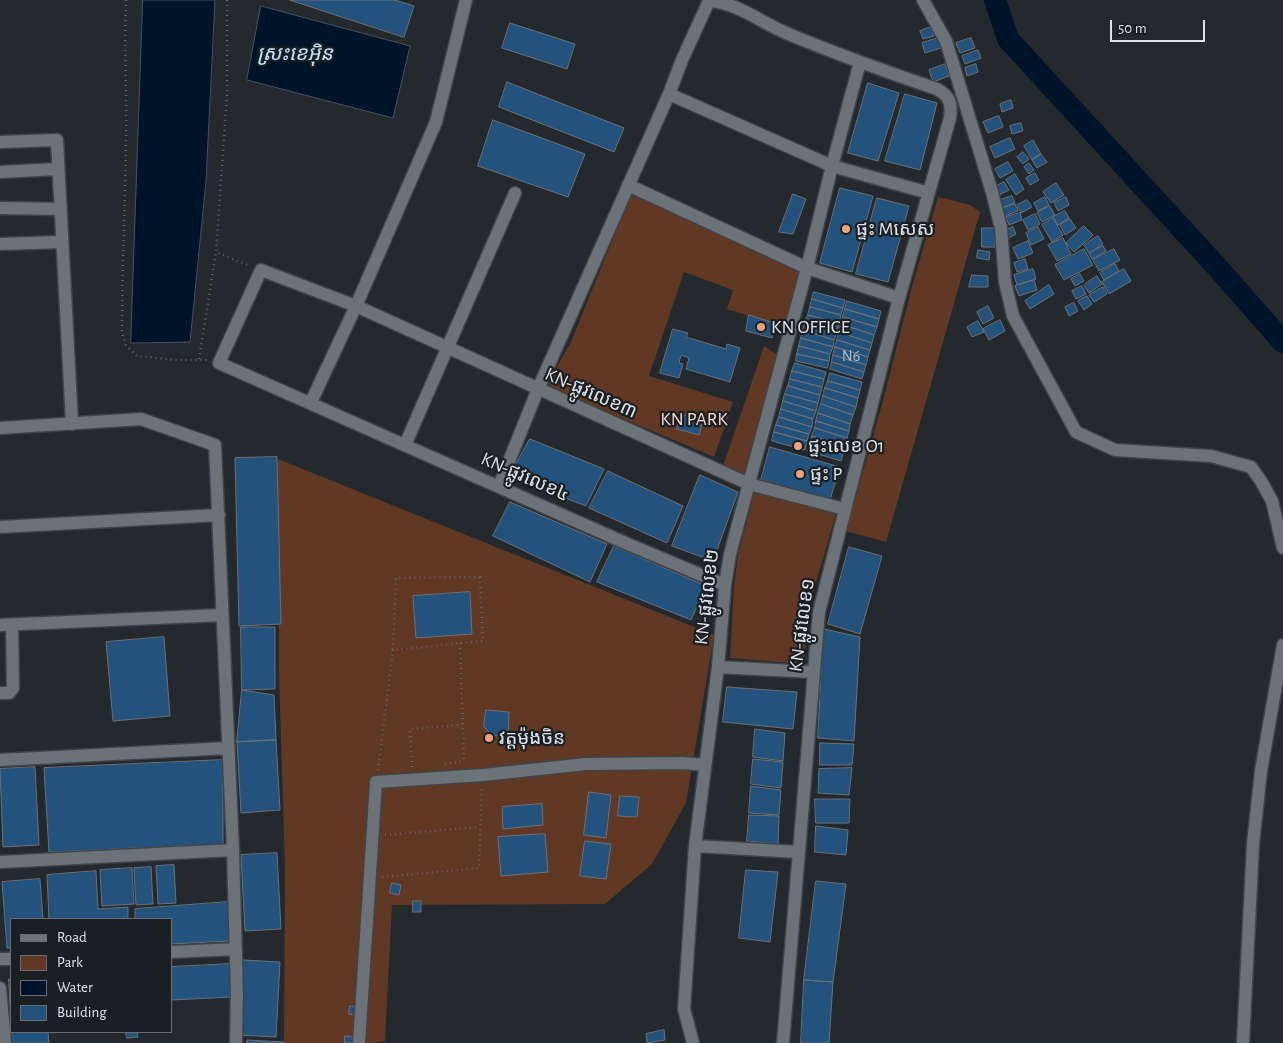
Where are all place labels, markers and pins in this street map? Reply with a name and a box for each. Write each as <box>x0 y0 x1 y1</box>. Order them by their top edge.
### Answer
place label: ផ្ទះ Mសេស <box>856 218 934 240</box>
marker: ផ្ទះ Mសេស <box>840 223 852 235</box>
place label: KN OFFICE <box>771 316 850 338</box>
marker: KN OFFICE <box>755 321 767 333</box>
place label: ផ្ទះលេខ O1 <box>808 435 884 457</box>
marker: ផ្ទះលេខ O1 <box>792 440 804 452</box>
place label: ផ្ទះ P <box>810 463 842 485</box>
marker: ផ្ទះ P <box>794 468 806 480</box>
place label: វត្តម៉ុងចិន <box>499 727 565 749</box>
marker: វត្តម៉ុងចិន <box>483 732 495 744</box>

